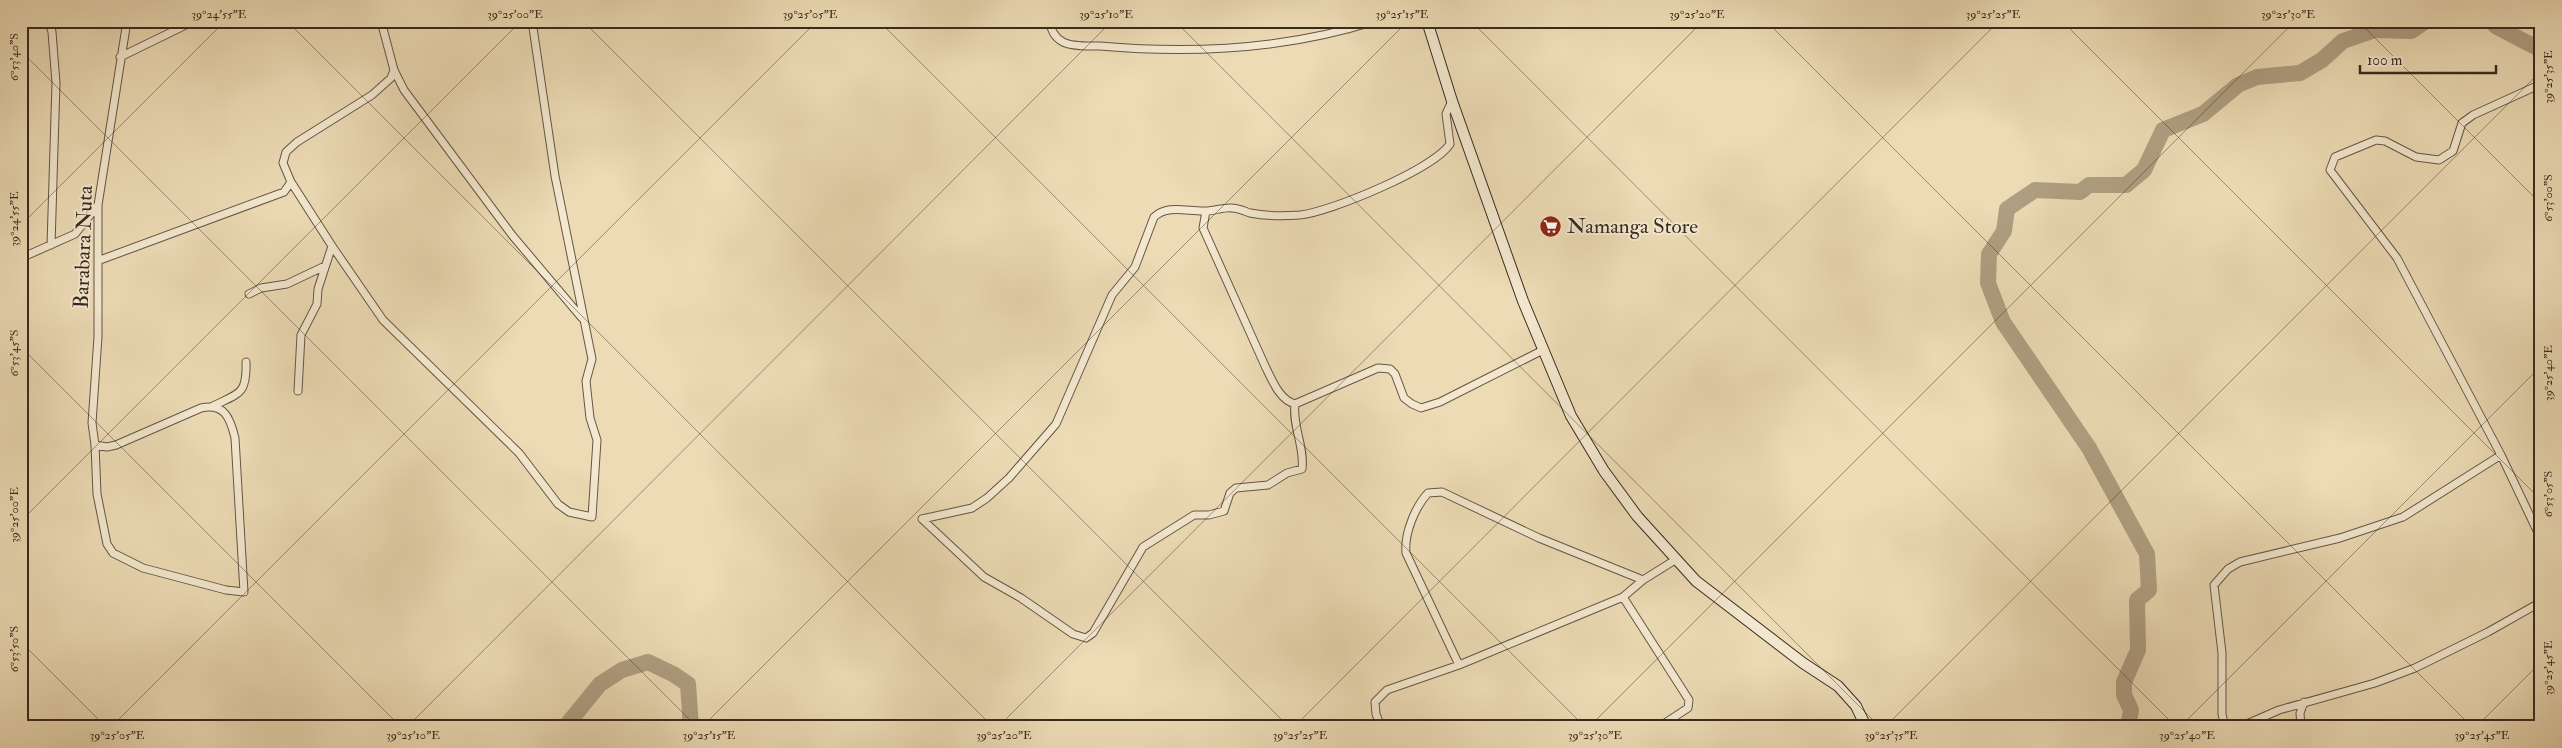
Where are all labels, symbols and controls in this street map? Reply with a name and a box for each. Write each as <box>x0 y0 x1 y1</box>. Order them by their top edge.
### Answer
text: 39°24'55"E <box>191 7 247 22</box>
text: 39°25'00"E <box>487 7 543 22</box>
text: 39°25'05"E <box>783 7 838 22</box>
text: 39°25'10"E <box>1079 7 1133 22</box>
text: 39°25'15"E <box>1376 7 1429 22</box>
text: 39°25'20"E <box>1669 7 1725 22</box>
text: 39°25'25"E <box>1966 7 2021 22</box>
text: 39°25'30"E <box>2261 7 2315 22</box>
text: 6°53'40"S <box>7 33 22 81</box>
scale bar <box>2360 42 2496 74</box>
text: 39°25'35"E <box>2541 50 2556 104</box>
text: 100 m <box>2367 51 2403 70</box>
text: 6°53'00"S <box>2541 174 2556 222</box>
street label: Barabara Nuta <box>68 185 99 309</box>
text: 39°24'55"E <box>7 191 22 247</box>
place label: Namanga Store <box>1567 213 1698 240</box>
supermarket icon: Namanga Store <box>1539 214 1563 238</box>
text: 6°53'45"S <box>7 330 22 376</box>
text: 39°25'40"E <box>2541 345 2556 401</box>
text: 6°53'05"S <box>2541 471 2556 517</box>
text: 39°25'00"E <box>7 487 22 543</box>
text: 6°53'50"S <box>7 626 22 672</box>
text: 39°25'45"E <box>2541 640 2556 696</box>
text: 39°25'05"E <box>90 728 145 743</box>
text: 39°25'10"E <box>386 728 440 743</box>
text: 39°25'15"E <box>683 728 736 743</box>
text: 39°25'20"E <box>976 728 1032 743</box>
text: 39°25'25"E <box>1273 728 1328 743</box>
text: 39°25'30"E <box>1568 728 1622 743</box>
text: 39°25'35"E <box>1864 728 1918 743</box>
text: 39°25'40"E <box>2159 728 2215 743</box>
text: 39°25'45"E <box>2454 728 2510 743</box>

